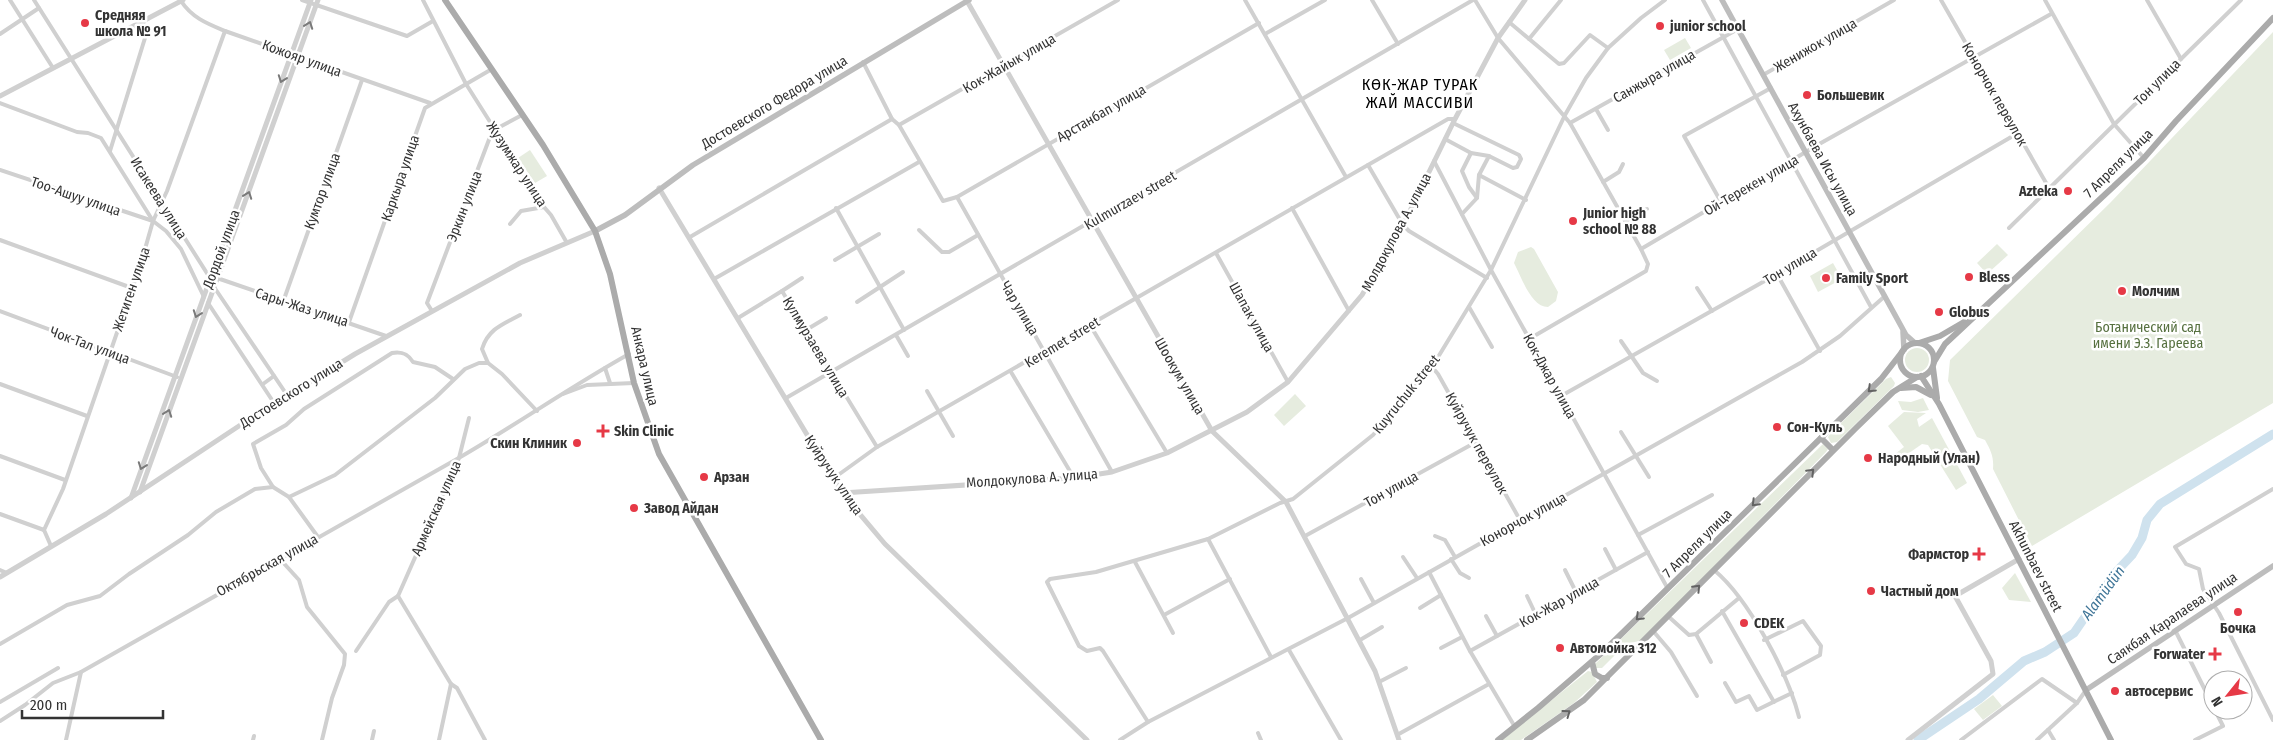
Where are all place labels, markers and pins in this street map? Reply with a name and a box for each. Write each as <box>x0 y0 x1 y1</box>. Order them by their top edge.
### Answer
place label: Средняя школа № 91 <box>95 7 166 40</box>
marker: Средняя школа № 91 <box>79 17 91 29</box>
place label: junior school <box>1669 18 1746 35</box>
marker: junior school <box>1654 20 1666 32</box>
place label: Большевик <box>1817 87 1885 104</box>
marker: Большевик <box>1801 89 1813 101</box>
place label: Azteka <box>2018 183 2058 200</box>
marker: Azteka <box>2062 185 2074 197</box>
place label: Junior high school № 88 <box>1582 205 1657 238</box>
marker: Junior high school № 88 <box>1567 215 1579 227</box>
place label: Bless <box>1979 269 2010 286</box>
place label: Family Sport <box>1836 270 1909 287</box>
marker: Bless <box>1963 271 1975 283</box>
marker: Family Sport <box>1820 272 1832 284</box>
place label: Молчим <box>2132 283 2180 300</box>
marker: Молчим <box>2116 285 2128 297</box>
place label: Globus <box>1949 304 1990 321</box>
marker: Globus <box>1933 306 1945 318</box>
place label: Сон-Куль <box>1787 419 1843 436</box>
marker: Сон-Куль <box>1771 421 1783 433</box>
place label: Skin Clinic <box>614 423 675 440</box>
marker: Skin Clinic <box>596 424 610 438</box>
place label: Скин Клиник <box>490 435 568 452</box>
marker: Скин Клиник <box>571 437 583 449</box>
place label: Народный (Улан) <box>1878 450 1980 467</box>
marker: Народный (Улан) <box>1862 452 1874 464</box>
place label: Арзан <box>713 469 749 486</box>
marker: Арзан <box>698 471 710 483</box>
place label: Завод Айдан <box>643 500 719 517</box>
marker: Завод Айдан <box>628 502 640 514</box>
place label: Фармстор <box>1908 546 1969 563</box>
marker: Фармстор <box>1973 548 1985 560</box>
place label: Частный дом <box>1881 583 1959 600</box>
marker: Частный дом <box>1865 585 1877 597</box>
marker: Бочка <box>2232 606 2244 618</box>
place label: CDEK <box>1754 615 1785 632</box>
marker: CDEK <box>1738 617 1750 629</box>
place label: Бочка <box>2220 620 2256 637</box>
place label: Автомойка 312 <box>1569 640 1657 657</box>
marker: Автомойка 312 <box>1554 642 1566 654</box>
place label: Forwater <box>2153 646 2206 663</box>
marker: Forwater <box>2209 648 2221 660</box>
place label: автосервис <box>2125 683 2194 700</box>
marker: автосервис <box>2109 685 2121 697</box>

